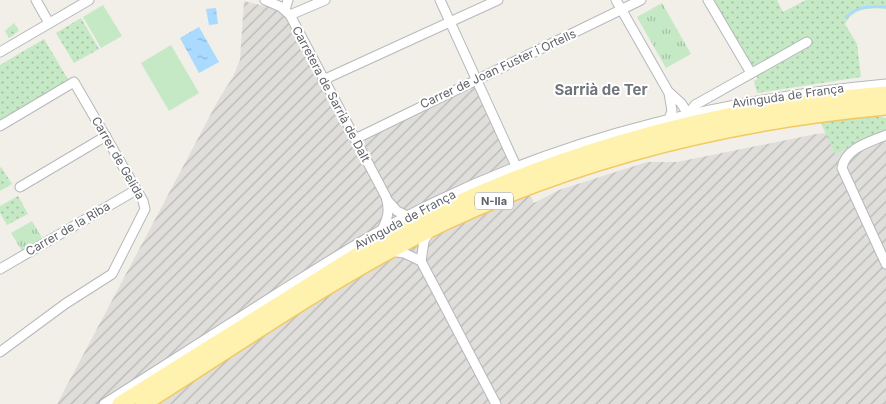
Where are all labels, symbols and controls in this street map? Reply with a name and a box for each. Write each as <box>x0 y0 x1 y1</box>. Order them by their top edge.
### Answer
street label: Carretera de Sarrià de Dalt <box>289 23 374 164</box>
street label: Carrer de Joan Fuster i Ortells <box>417 26 578 111</box>
district label: Sarrià de Ter <box>554 80 648 99</box>
street label: Avinguda de França <box>731 80 845 111</box>
street label: Carrer de Gelida <box>89 114 148 202</box>
street label: Avinguda de França <box>352 186 458 253</box>
road number: N-IIa <box>475 192 513 210</box>
street label: Carrer de la Riba <box>23 198 113 259</box>

